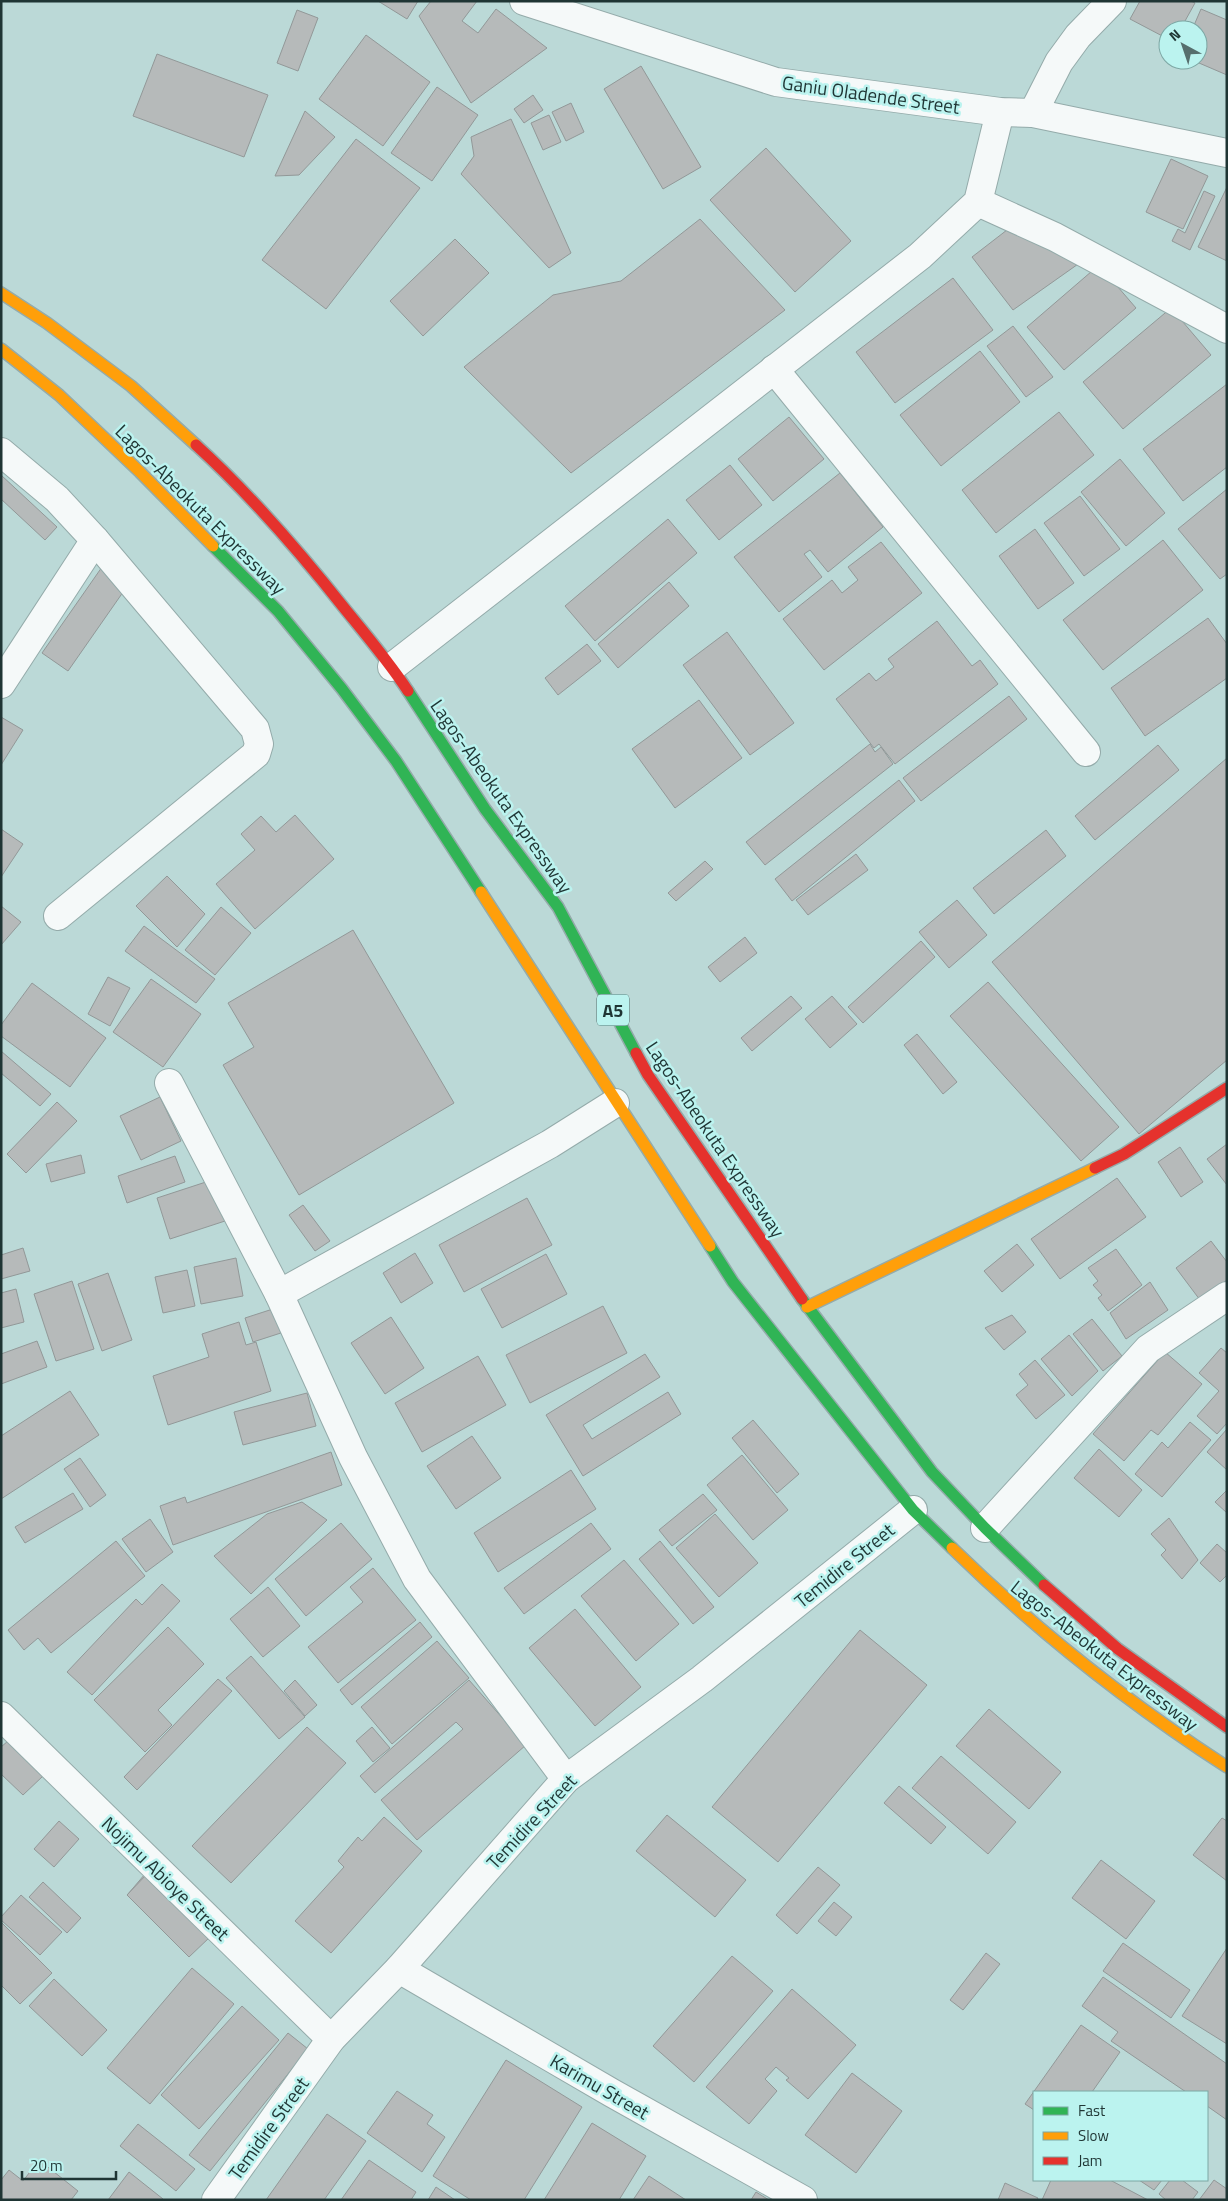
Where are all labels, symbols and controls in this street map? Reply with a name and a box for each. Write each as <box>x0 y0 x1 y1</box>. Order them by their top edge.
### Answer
north arrow <box>1158 20 1208 70</box>
text: N <box>1164 23 1185 46</box>
street label: Ganiu Oladende Street <box>780 67 962 121</box>
street label: Lagos-Abeokuta Expressway <box>109 417 293 601</box>
street label: Lagos-Abeokuta Expressway <box>424 693 580 899</box>
road number: A5 <box>597 994 629 1026</box>
street label: Lagos-Abeokuta Expressway <box>639 1035 793 1243</box>
street label: Temidire Street <box>788 1515 900 1614</box>
street label: Lagos-Abeokuta Expressway <box>1005 1572 1205 1738</box>
street label: Temidire Street <box>479 1767 583 1875</box>
street label: Nojimu Abioye Street <box>95 1809 237 1947</box>
street label: Karimu Street <box>545 2046 655 2126</box>
street label: Temidire Street <box>221 2070 316 2186</box>
legend <box>1033 2091 1208 2181</box>
text: Fast <box>1078 2099 1106 2122</box>
text: Slow <box>1078 2124 1109 2147</box>
scale bar <box>22 2148 116 2180</box>
text: Jam <box>1078 2149 1102 2172</box>
text: 20 m <box>30 2154 63 2177</box>

